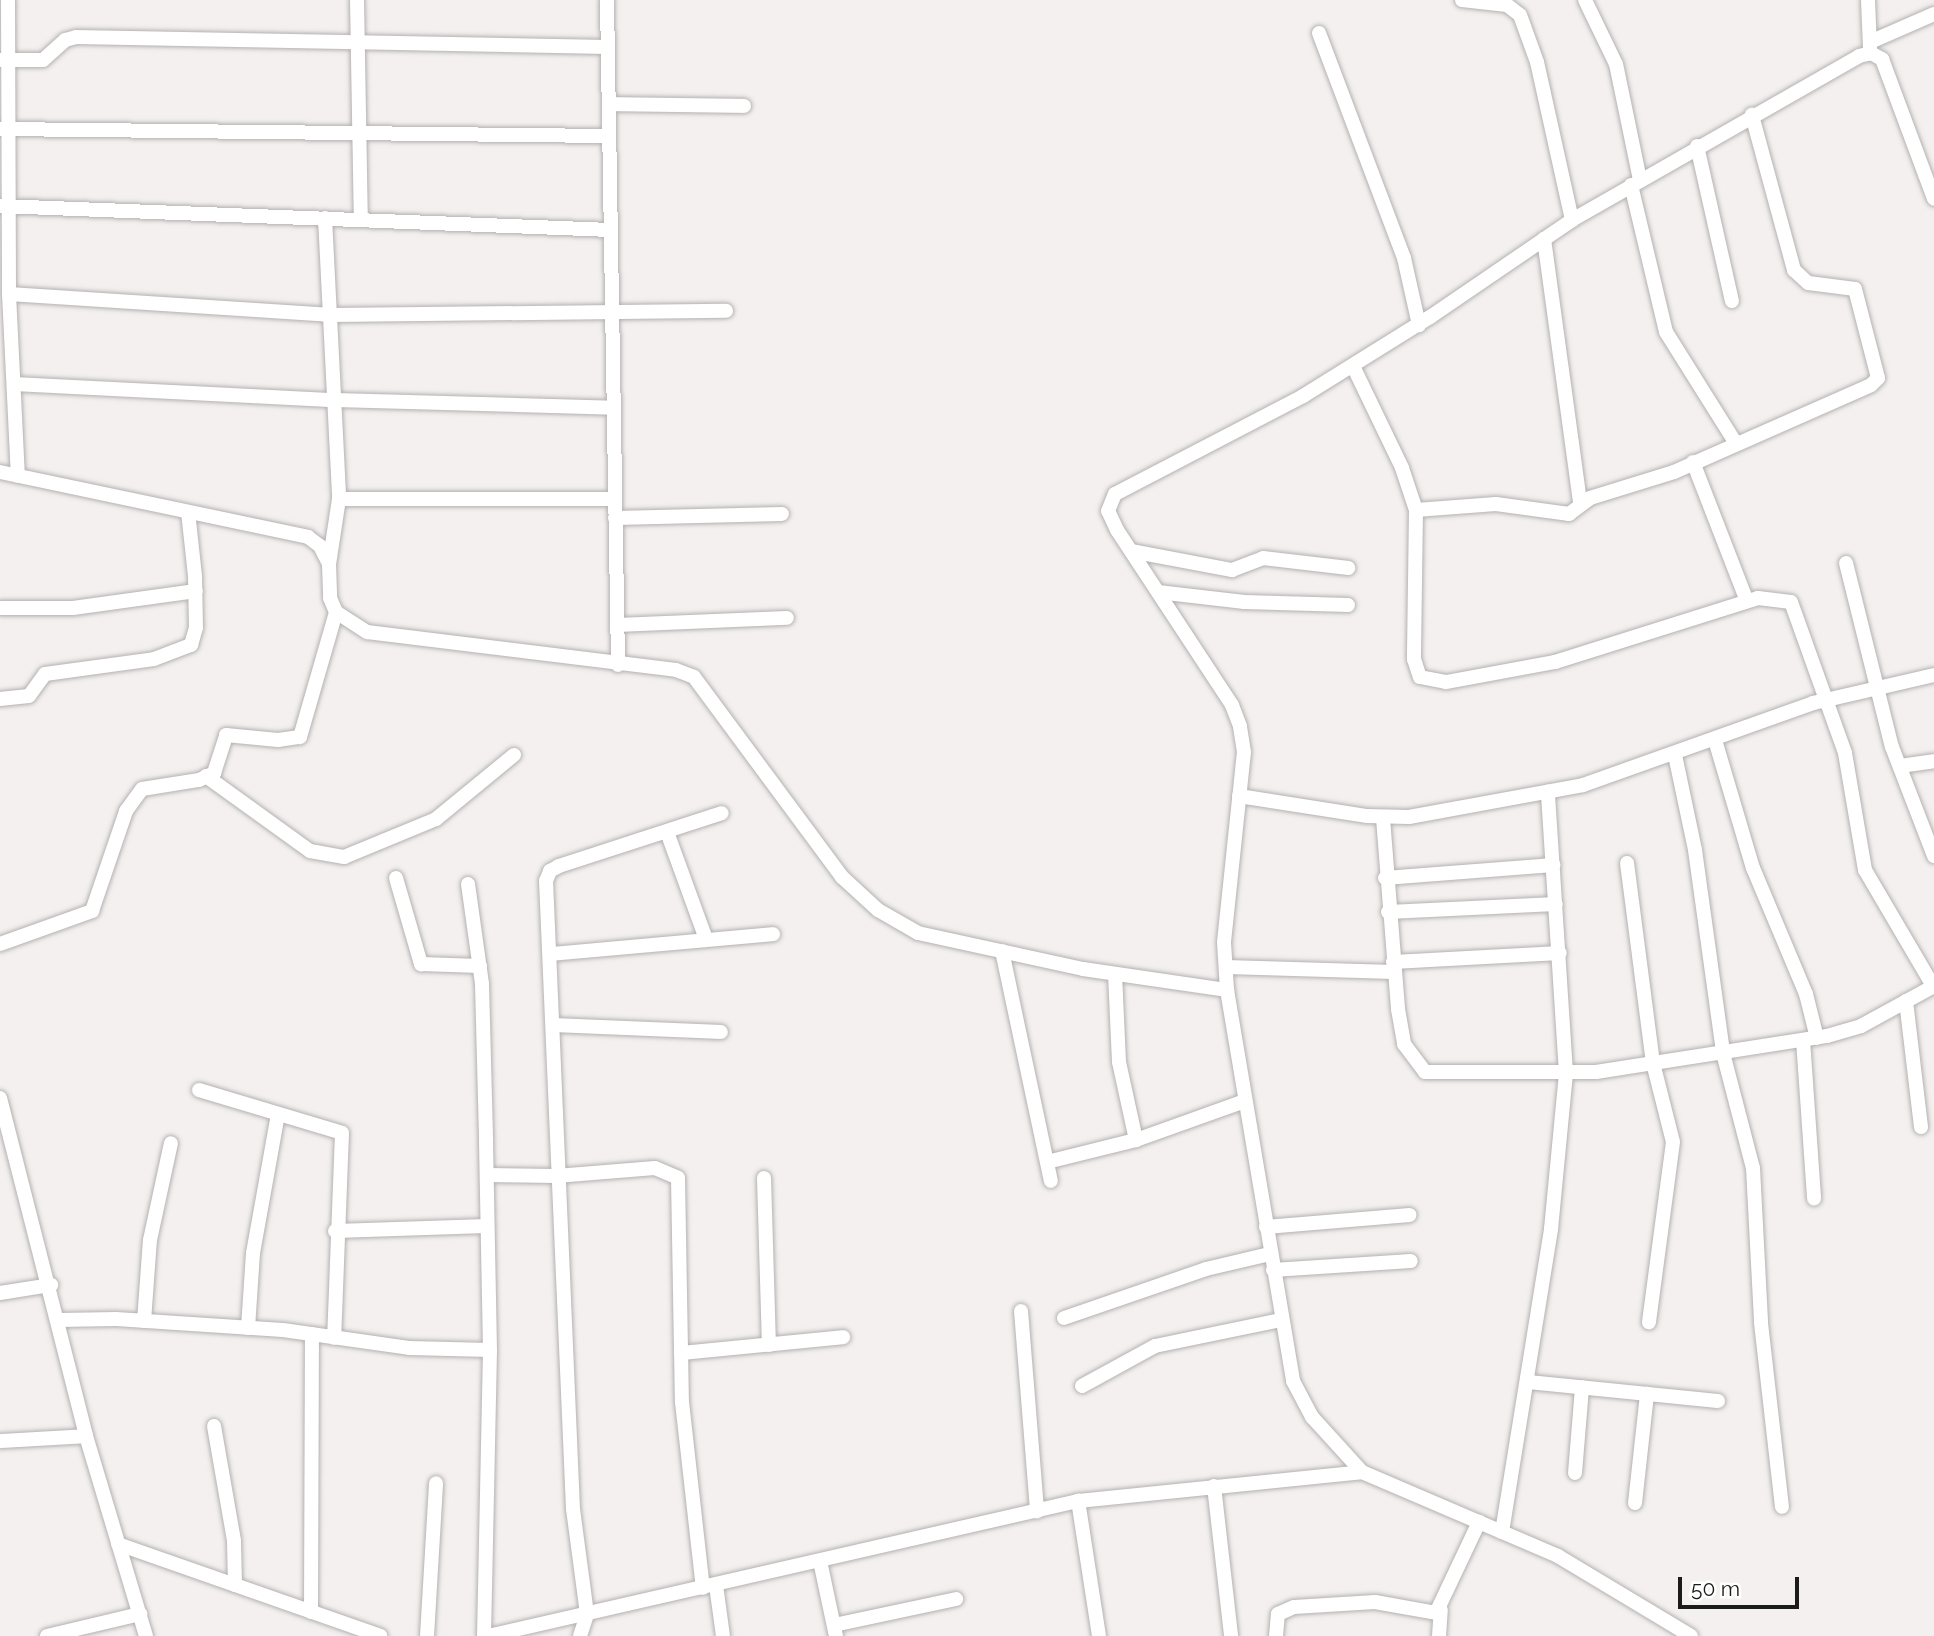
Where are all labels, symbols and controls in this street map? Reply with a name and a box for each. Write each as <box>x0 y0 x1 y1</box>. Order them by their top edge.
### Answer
scale bar <box>1682 1562 1803 1606</box>
text: 50 m <box>1691 1576 1740 1601</box>

